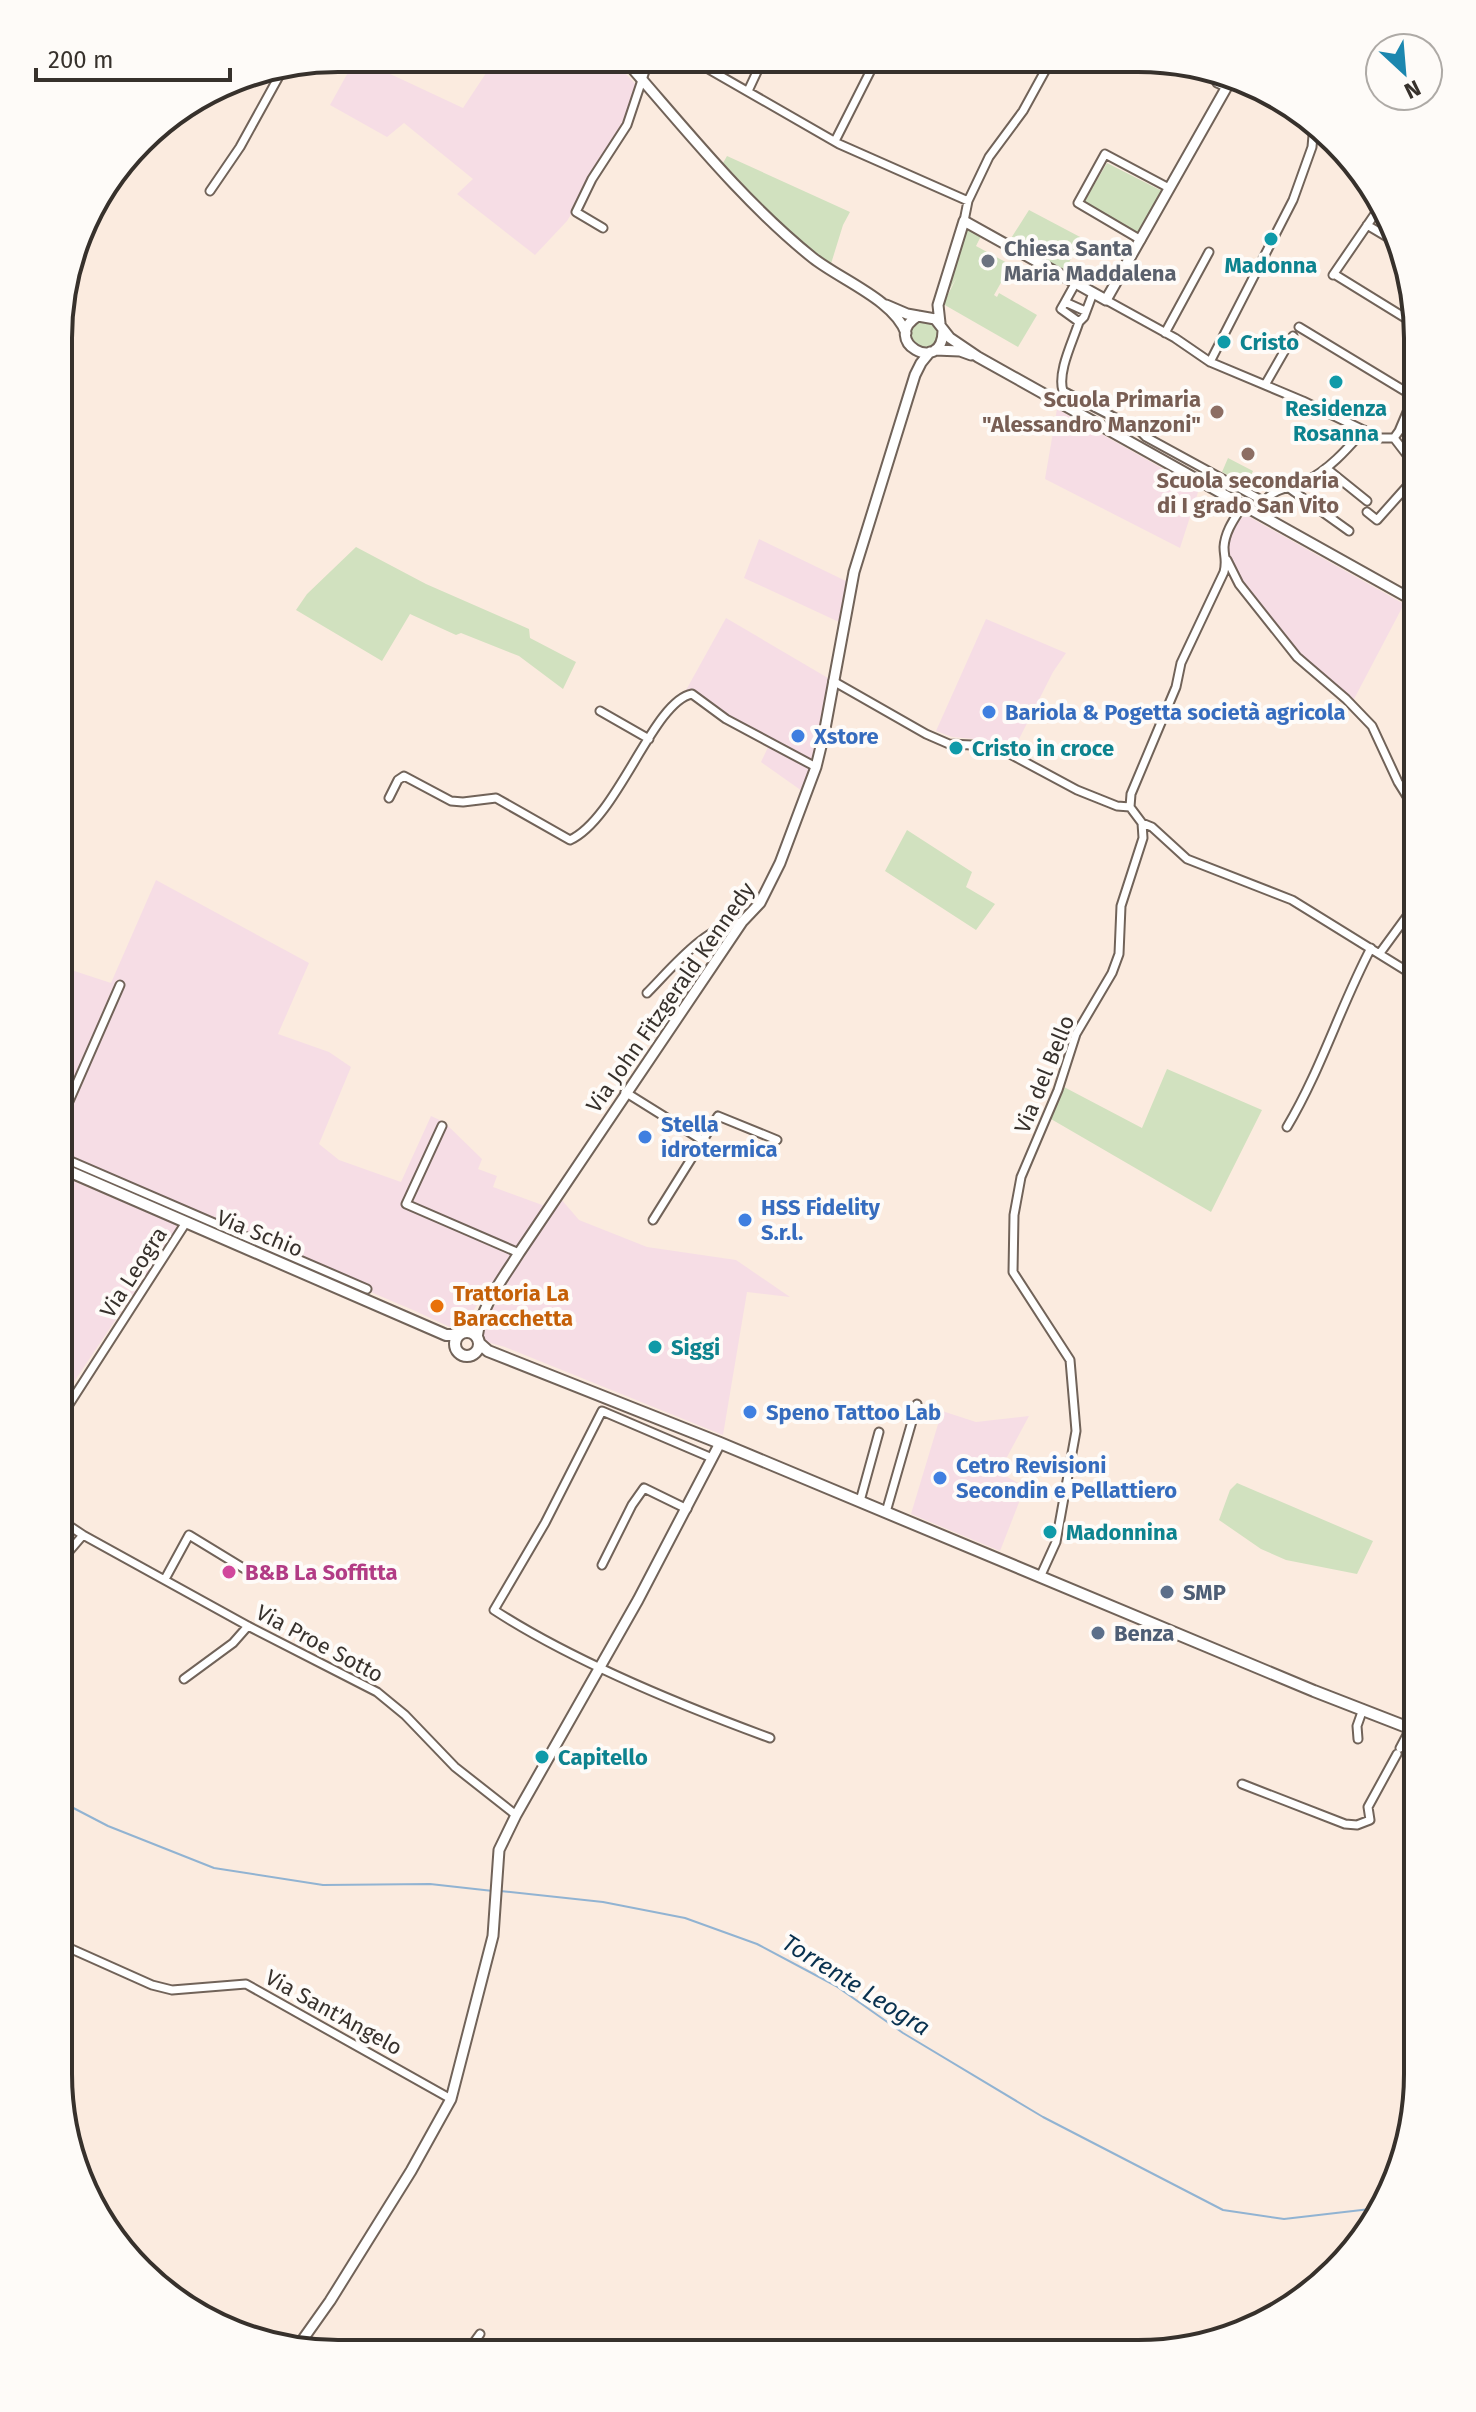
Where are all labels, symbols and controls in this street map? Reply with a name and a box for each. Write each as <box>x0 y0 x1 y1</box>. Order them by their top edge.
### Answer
scale bar <box>36 32 230 82</box>
north arrow <box>1364 32 1444 112</box>
text: 200 m <box>48 46 114 74</box>
text: N <box>1400 74 1425 105</box>
marker: Madonna <box>1262 230 1280 248</box>
place label: Chiesa Santa Maria Maddalena <box>1004 235 1177 287</box>
marker: Chiesa Santa Maria Maddalena <box>979 252 997 270</box>
place label: Madonna <box>1225 252 1317 279</box>
place label: Cristo <box>1240 329 1299 356</box>
marker: Cristo <box>1215 333 1233 351</box>
marker: Residenza Rosanna <box>1327 373 1345 391</box>
place label: Scuola Primaria "Alessandro Manzoni" <box>982 386 1201 438</box>
place label: Residenza Rosanna <box>1285 395 1387 447</box>
marker: Scuola Primaria "Alessandro Manzoni" <box>1208 403 1226 421</box>
marker: Scuola secondaria di I grado San Vito <box>1239 445 1257 463</box>
place label: Scuola secondaria di I grado San Vito <box>1157 467 1339 519</box>
place label: Bariola & Pogetta società agricola <box>1005 699 1346 726</box>
marker: Bariola & Pogetta società agricola <box>980 703 998 721</box>
place label: Xstore <box>813 723 879 750</box>
marker: Xstore <box>789 727 807 745</box>
place label: Cristo in croce <box>972 735 1114 762</box>
marker: Cristo in croce <box>947 739 965 757</box>
street label: Via John Fitzgerald Kennedy <box>580 877 761 1118</box>
street label: Via del Bello <box>1009 1011 1080 1137</box>
place label: Stella idrotermica <box>661 1111 778 1163</box>
marker: Stella idrotermica <box>636 1128 654 1146</box>
place label: HSS Fidelity S.r.l. <box>761 1194 881 1246</box>
street label: Via Schio <box>213 1204 307 1263</box>
marker: HSS Fidelity S.r.l. <box>736 1211 754 1229</box>
street label: Via Leogra <box>94 1222 173 1323</box>
place label: Trattoria La Baracchetta <box>453 1280 573 1332</box>
marker: Trattoria La Baracchetta <box>428 1297 446 1315</box>
place label: Siggi <box>671 1334 720 1361</box>
marker: Siggi <box>646 1338 664 1356</box>
place label: Speno Tattoo Lab <box>766 1399 941 1426</box>
marker: Speno Tattoo Lab <box>741 1403 759 1421</box>
place label: Cetro Revisioni Secondin e Pellattiero <box>956 1452 1177 1504</box>
marker: Cetro Revisioni Secondin e Pellattiero <box>931 1469 949 1487</box>
place label: Madonnina <box>1066 1519 1178 1546</box>
marker: Madonnina <box>1041 1523 1059 1541</box>
place label: B&B La Soffitta <box>245 1559 398 1586</box>
marker: B&B La Soffitta <box>220 1563 238 1581</box>
place label: SMP <box>1183 1579 1226 1606</box>
marker: SMP <box>1158 1583 1176 1601</box>
street label: Via Proe Sotto <box>251 1599 388 1688</box>
place label: Benza <box>1114 1620 1174 1647</box>
marker: Benza <box>1089 1624 1107 1642</box>
place label: Capitello <box>558 1744 648 1771</box>
marker: Capitello <box>533 1748 551 1766</box>
water label: Torrente Leogra <box>777 1928 935 2042</box>
street label: Via Sant'Angelo <box>260 1964 407 2061</box>

